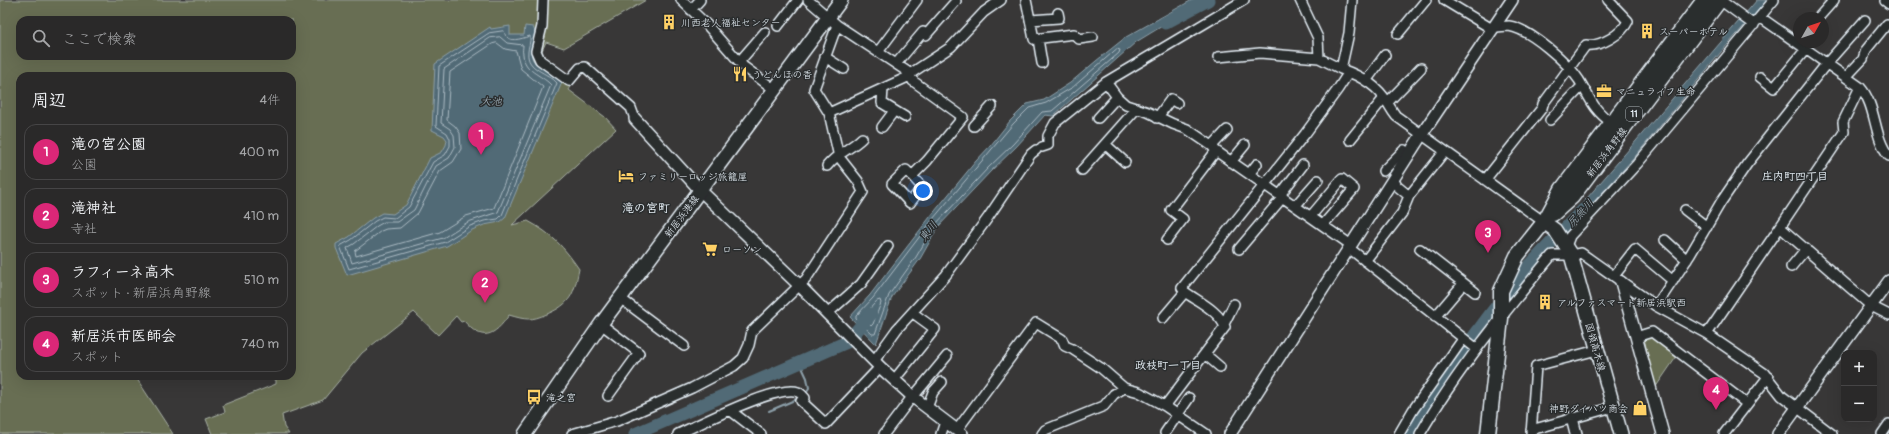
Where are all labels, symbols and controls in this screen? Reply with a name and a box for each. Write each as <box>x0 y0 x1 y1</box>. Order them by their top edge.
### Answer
north arrow <box>1793 12 1829 48</box>
building icon: 川西老人福祉センター <box>660 13 678 31</box>
search box <box>16 16 296 60</box>
place label: 川西老人福祉センター <box>681 17 781 29</box>
building icon: スーパーホテル <box>1638 22 1656 40</box>
place label: スーパーホテル <box>1659 26 1728 38</box>
icon: search <box>30 27 52 49</box>
text: ここで検索 <box>62 30 137 49</box>
restaurant icon: うどんほの香 <box>731 65 749 83</box>
place label: うどんほの香 <box>752 69 812 81</box>
office icon: マニュライフ生命 <box>1595 82 1613 100</box>
place label: マニュライフ生命 <box>1616 86 1696 98</box>
text: 周辺 <box>32 90 66 111</box>
text: 4件 <box>259 92 280 108</box>
water label: 大池 <box>480 95 503 108</box>
road number: 11 <box>1626 107 1642 121</box>
pin: 1 <box>468 122 494 155</box>
street label: 新居浜角野線 <box>1584 125 1630 180</box>
text: 滝の宮公園 <box>71 135 146 154</box>
text: 1 <box>43 144 49 160</box>
text: 400 m <box>239 144 279 160</box>
text: 公園 <box>71 157 97 173</box>
hotel icon: ファミリーロッジ旅籠屋 <box>617 167 635 185</box>
district label: 庄内町四丁目 <box>1762 170 1828 183</box>
place label: ファミリーロッジ旅籠屋 <box>638 171 748 183</box>
your location <box>913 181 933 201</box>
street label: 新居浜港線 <box>662 193 702 240</box>
water label: 尻無川 <box>1564 197 1596 230</box>
text: 滝神社 <box>71 199 116 218</box>
district label: 滝の宮町 <box>622 201 670 216</box>
text: 2 <box>42 208 50 224</box>
text: 410 m <box>243 208 279 224</box>
water label: 東川 <box>916 219 940 244</box>
pin: 3 <box>1475 220 1501 253</box>
text: 寺社 <box>71 221 97 237</box>
supermarket icon: ローソン <box>701 240 719 258</box>
place label: ローソン <box>722 244 762 256</box>
text: ラフィーネ高木 <box>71 263 174 282</box>
pin: 2 <box>472 270 498 303</box>
text: 3 <box>42 272 50 288</box>
text: 510 m <box>244 272 279 288</box>
text: スポット · 新居浜角野線 <box>71 285 211 301</box>
building icon: アルファスマート新居浜駅西 <box>1536 293 1554 311</box>
place label: アルファスマート新居浜駅西 <box>1557 297 1686 309</box>
street label: 国領高木線 <box>1582 322 1608 373</box>
text: 新居浜市医師会 <box>71 327 176 346</box>
text: 4 <box>42 336 50 352</box>
text: 740 m <box>241 336 279 352</box>
text: スポット <box>71 349 123 365</box>
map controls <box>1841 350 1877 422</box>
button: + <box>1841 350 1877 386</box>
district label: 政枝町一丁目 <box>1135 359 1201 372</box>
pin: 4 <box>1703 377 1729 410</box>
button: − <box>1841 386 1877 422</box>
bus stop icon: 滝之宮 <box>525 388 543 406</box>
place label: 滝之宮 <box>546 392 576 404</box>
shop icon: 神野ダイハツ商会 <box>1631 399 1649 417</box>
place label: 神野ダイハツ商会 <box>1549 403 1628 415</box>

